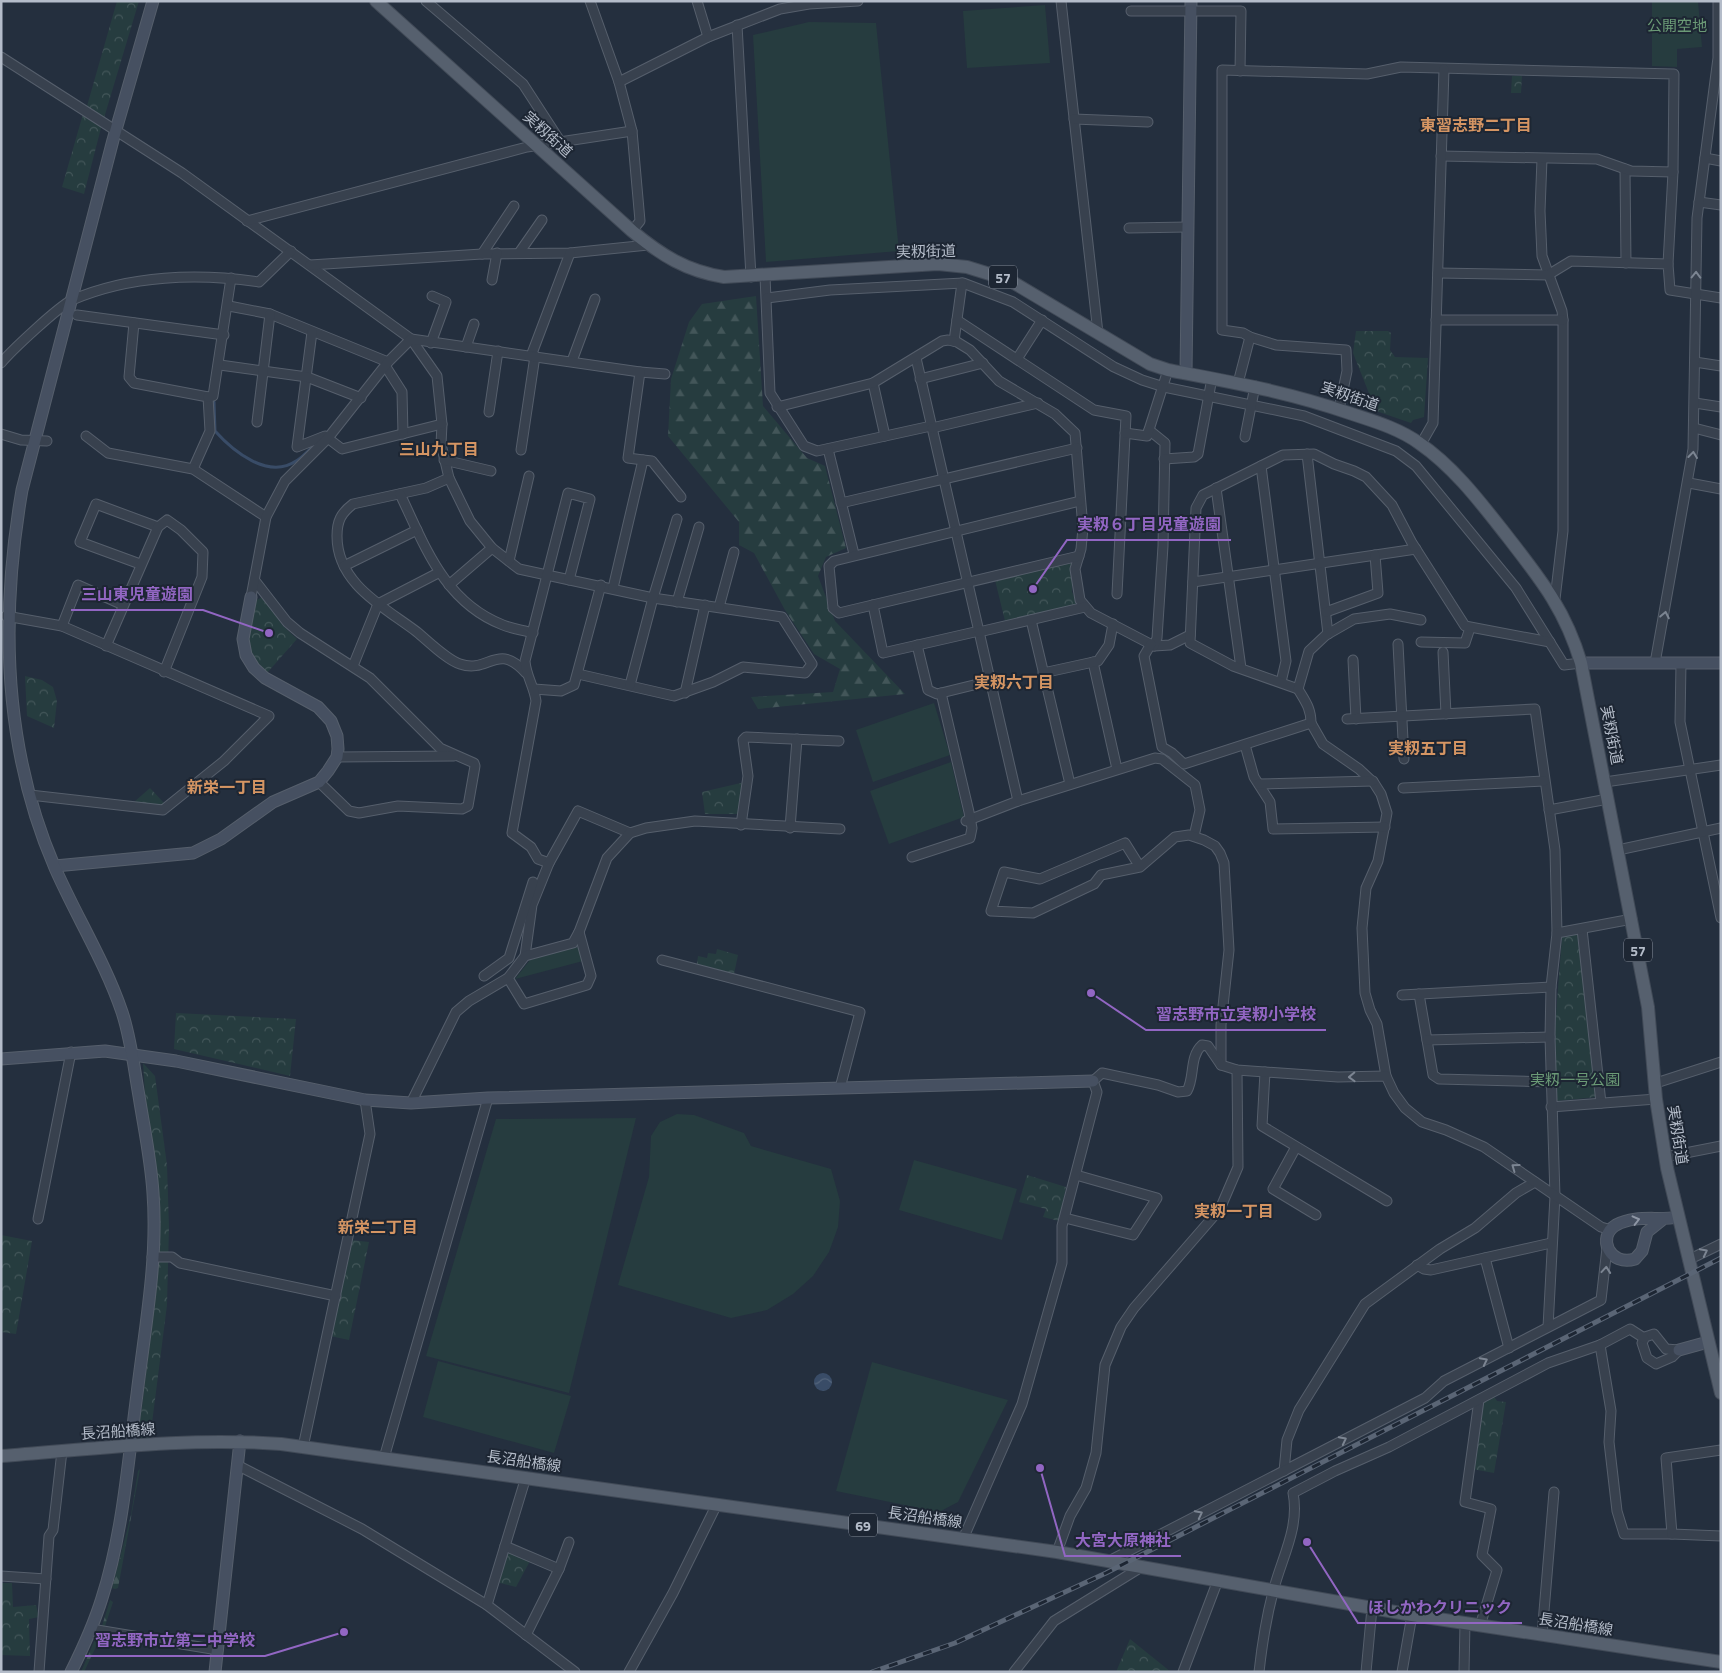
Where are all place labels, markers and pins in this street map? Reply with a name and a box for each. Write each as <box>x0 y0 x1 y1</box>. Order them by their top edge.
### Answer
callout: 実籾６丁目児童遊園 <box>1067 509 1231 540</box>
callout: 三山東児童遊園 <box>71 579 203 610</box>
callout: 習志野市立実籾小学校 <box>1146 999 1326 1030</box>
callout: 大宮大原神社 <box>1065 1525 1181 1556</box>
callout: ほしかわクリニック <box>1358 1592 1522 1623</box>
callout: 習志野市立第二中学校 <box>85 1625 265 1656</box>

